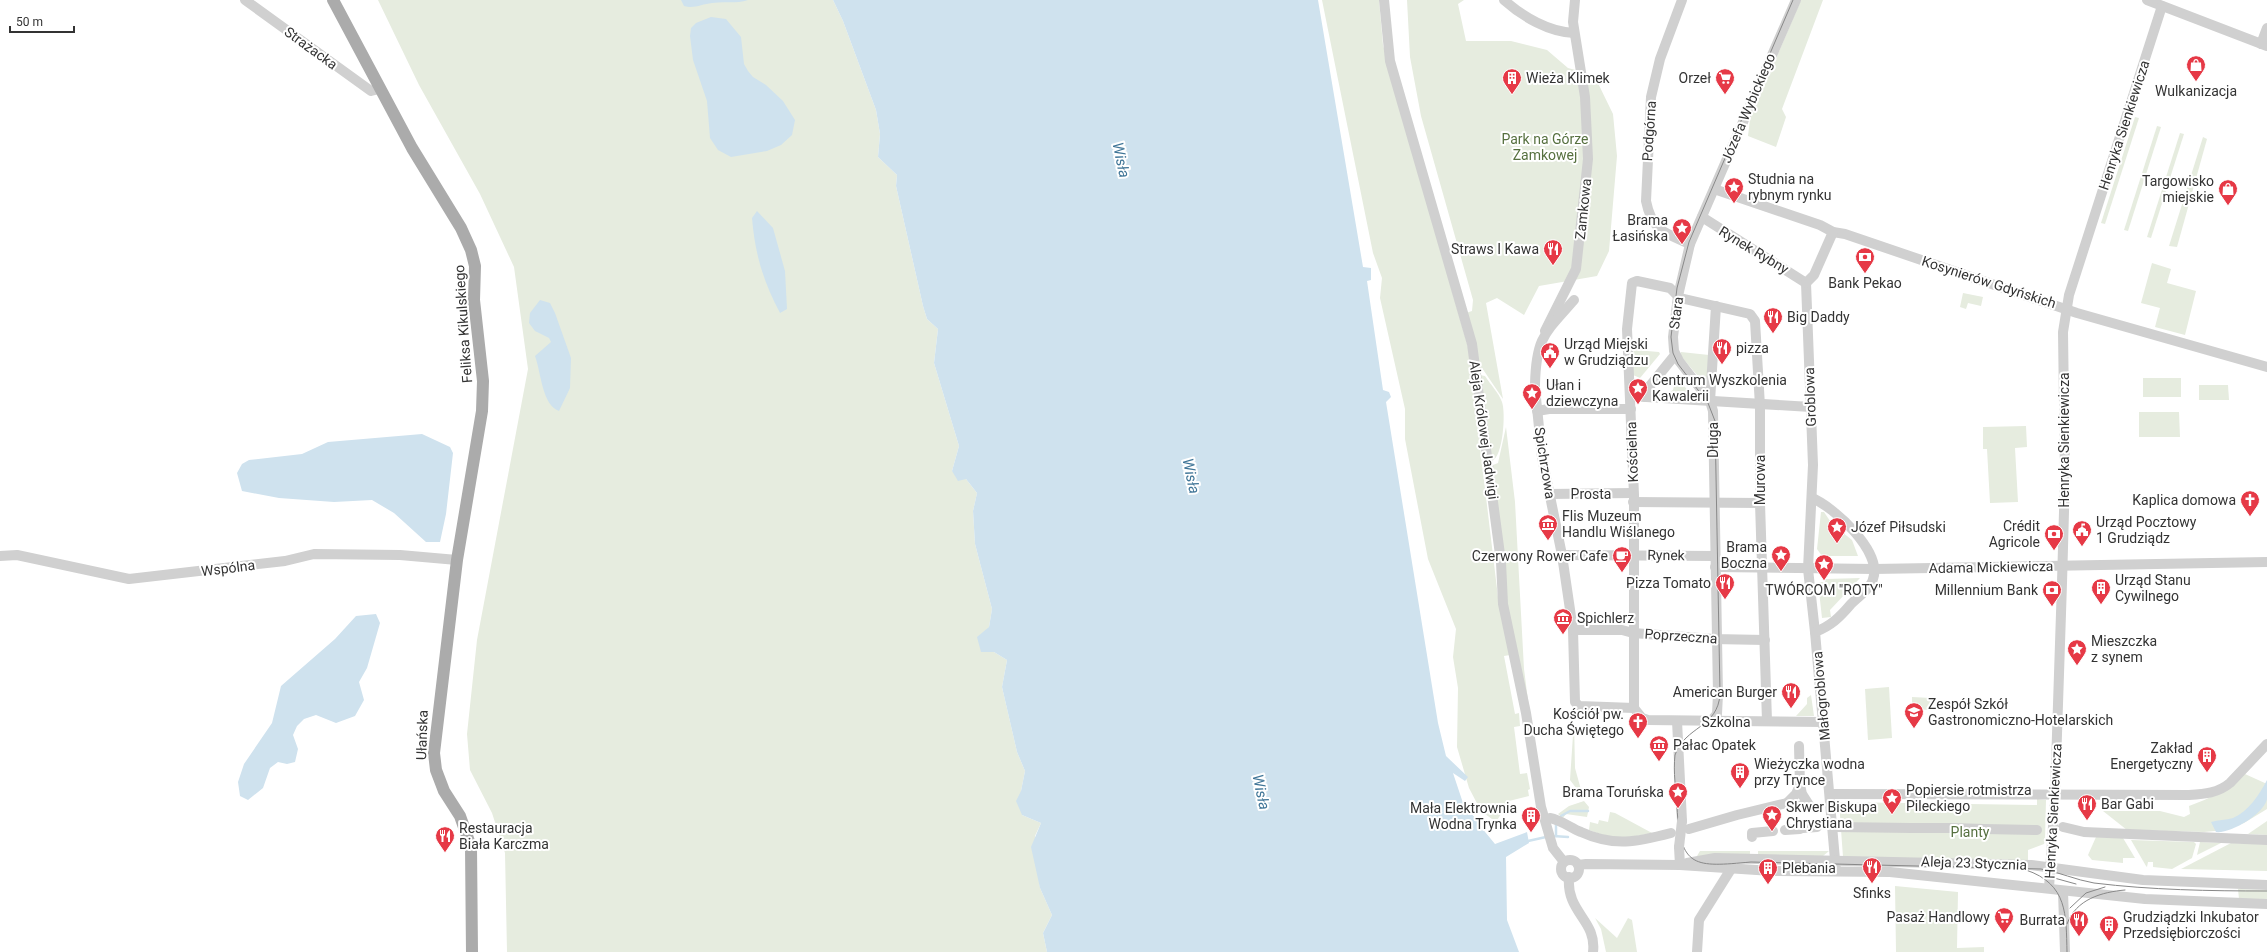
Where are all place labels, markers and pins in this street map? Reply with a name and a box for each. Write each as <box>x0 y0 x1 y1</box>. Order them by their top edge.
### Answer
shop icon: Wulkanizacja <box>2185 54 2207 82</box>
building icon: Wieża Klimek <box>1501 67 1523 95</box>
supermarket icon: Orzeł <box>1714 67 1736 95</box>
place label: Wieża Klimek <box>1526 70 1611 86</box>
place label: Orzeł <box>1679 70 1711 86</box>
place label: Wulkanizacja <box>2155 83 2237 99</box>
place label: Studnia na rybnym rynku <box>1748 171 1832 203</box>
place label: Targowisko miejskie <box>2142 173 2214 205</box>
place icon: Studnia na rybnym rynku <box>1723 176 1745 204</box>
shop icon: Targowisko miejskie <box>2217 178 2239 206</box>
place label: Brama Łasińska <box>1613 212 1668 244</box>
place icon: Brama Łasińska <box>1671 217 1693 245</box>
restaurant icon: Straws I Kawa <box>1542 238 1564 266</box>
place label: Straws I Kawa <box>1451 241 1539 257</box>
bank icon: Bank Pekao <box>1854 246 1876 274</box>
place label: Bank Pekao <box>1828 275 1902 291</box>
restaurant icon: Big Daddy <box>1762 306 1784 334</box>
place label: Big Daddy <box>1787 309 1850 325</box>
place label: Urząd Miejski w Grudziądzu <box>1564 336 1648 368</box>
restaurant icon: pizza <box>1711 337 1733 365</box>
place label: pizza <box>1736 340 1769 356</box>
public building icon: Urząd Miejski w Grudziądzu <box>1539 341 1561 369</box>
place label: Centrum Wyszkolenia Kawalerii <box>1652 372 1787 404</box>
place label: Ułan i dziewczyna <box>1546 377 1618 409</box>
place icon: Centrum Wyszkolenia Kawalerii <box>1627 377 1649 405</box>
place icon: Ułan i dziewczyna <box>1521 382 1543 410</box>
church icon: Kaplica domowa <box>2239 489 2261 517</box>
place label: Kaplica domowa <box>2132 492 2236 508</box>
place label: Flis Muzeum Handlu Wiślanego <box>1562 508 1675 540</box>
museum icon: Flis Muzeum Handlu Wiślanego <box>1537 513 1559 541</box>
place label: Urząd Pocztowy 1 Grudziądz <box>2096 514 2197 546</box>
place icon: Józef Piłsudski <box>1826 516 1848 544</box>
place label: Crédit Agricole <box>1989 518 2040 550</box>
place label: Józef Piłsudski <box>1851 519 1946 535</box>
public building icon: Urząd Pocztowy 1 Grudziądz <box>2071 519 2093 547</box>
bank icon: Crédit Agricole <box>2043 523 2065 551</box>
place label: Brama Boczna <box>1721 539 1767 571</box>
place icon: Brama Boczna <box>1770 544 1792 572</box>
cafe icon: Czerwony Rower Cafe <box>1611 545 1633 573</box>
place label: Czerwony Rower Cafe <box>1472 548 1608 564</box>
place icon: TWÓRCOM "ROTY" <box>1813 553 1835 581</box>
restaurant icon: Pizza Tomato <box>1714 572 1736 600</box>
place label: Urząd Stanu Cywilnego <box>2115 572 2191 604</box>
place label: Pizza Tomato <box>1626 575 1711 591</box>
building icon: Urząd Stanu Cywilnego <box>2090 577 2112 605</box>
bank icon: Millennium Bank <box>2041 579 2063 607</box>
place label: TWÓRCOM "ROTY" <box>1765 581 1883 598</box>
place label: Millennium Bank <box>1935 582 2039 598</box>
museum icon: Spichlerz <box>1552 607 1574 635</box>
place label: Spichlerz <box>1577 610 1634 626</box>
place label: Mieszczka z synem <box>2091 633 2157 665</box>
place icon: Mieszczka z synem <box>2066 638 2088 666</box>
restaurant icon: American Burger <box>1780 681 1802 709</box>
place label: American Burger <box>1673 684 1777 700</box>
place label: Zespół Szkół Gastronomiczno-Hotelarskich <box>1928 696 2113 728</box>
school or university icon: Zespół Szkół Gastronomiczno-Hotelarskich <box>1903 701 1925 729</box>
place label: Kościół pw. Ducha Świętego <box>1523 706 1624 738</box>
church icon: Kościół pw. Ducha Świętego <box>1627 711 1649 739</box>
museum icon: Pałac Opatek <box>1648 734 1670 762</box>
place label: Pałac Opatek <box>1673 737 1757 753</box>
place label: Zakład Energetyczny <box>2110 740 2193 772</box>
building icon: Zakład Energetyczny <box>2196 745 2218 773</box>
place label: Wieżyczka wodna przy Trynce <box>1754 756 1865 788</box>
building icon: Wieżyczka wodna przy Trynce <box>1729 761 1751 789</box>
place icon: Brama Toruńska <box>1667 781 1689 809</box>
place label: Popiersie rotmistrza Pileckiego <box>1906 782 2032 814</box>
place label: Brama Toruńska <box>1562 784 1664 800</box>
place icon: Popiersie rotmistrza Pileckiego <box>1881 787 1903 815</box>
restaurant icon: Bar Gabi <box>2076 793 2098 821</box>
place label: Bar Gabi <box>2101 796 2154 812</box>
place label: Skwer Biskupa Chrystiana <box>1786 799 1877 831</box>
place label: Mała Elektrownia Wodna Trynka <box>1410 800 1517 832</box>
place icon: Skwer Biskupa Chrystiana <box>1761 804 1783 832</box>
building icon: Mała Elektrownia Wodna Trynka <box>1520 805 1542 833</box>
place label: Restauracja Biała Karczma <box>459 820 549 852</box>
restaurant icon: Restauracja Biała Karczma <box>434 825 456 853</box>
restaurant icon: Sfinks <box>1861 856 1883 884</box>
building icon: Plebania <box>1757 857 1779 885</box>
place label: Plebania <box>1782 860 1836 876</box>
place label: Sfinks <box>1853 885 1891 901</box>
supermarket icon: Pasaż Handlowy <box>1993 906 2015 934</box>
place label: Pasaż Handlowy <box>1887 909 1990 925</box>
restaurant icon: Burrata <box>2068 909 2090 937</box>
place label: Grudziądzki Inkubator Przedsiębiorczości <box>2123 909 2259 941</box>
place label: Burrata <box>2020 912 2065 928</box>
building icon: Grudziądzki Inkubator Przedsiębiorczości <box>2098 914 2120 942</box>

